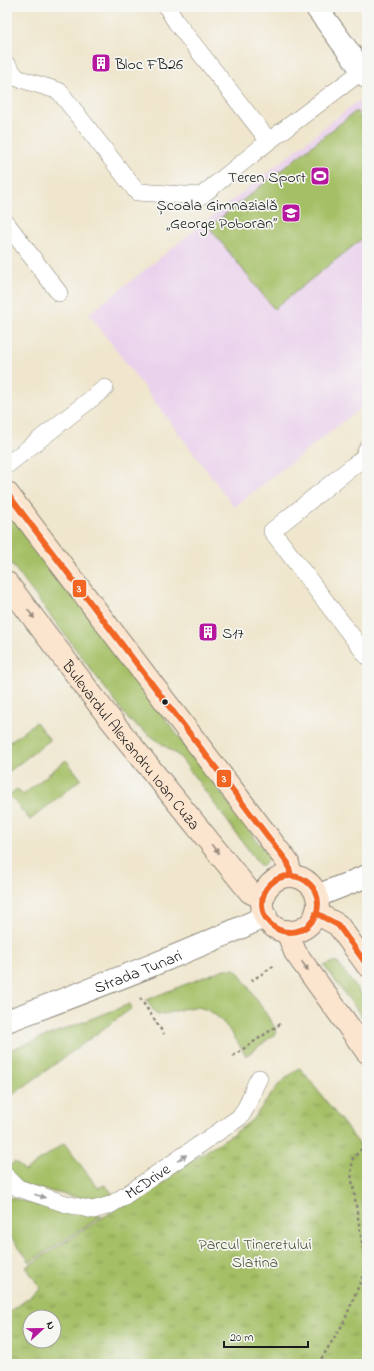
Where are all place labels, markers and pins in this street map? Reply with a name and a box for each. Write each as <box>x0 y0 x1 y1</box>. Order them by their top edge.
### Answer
building icon: Bloc FB26 <box>90 52 112 74</box>
place label: Bloc FB26 <box>114 53 183 77</box>
sports icon: Teren Sport <box>309 165 331 187</box>
place label: Teren Sport <box>228 166 307 190</box>
place label: Școala Gimnazială „George Poboran” <box>156 194 277 236</box>
school or university icon: Școala Gimnazială „George Poboran” <box>280 202 302 224</box>
building icon: S17 <box>197 621 219 643</box>
place label: S17 <box>222 622 244 646</box>
unlabelled marker <box>160 697 170 707</box>

